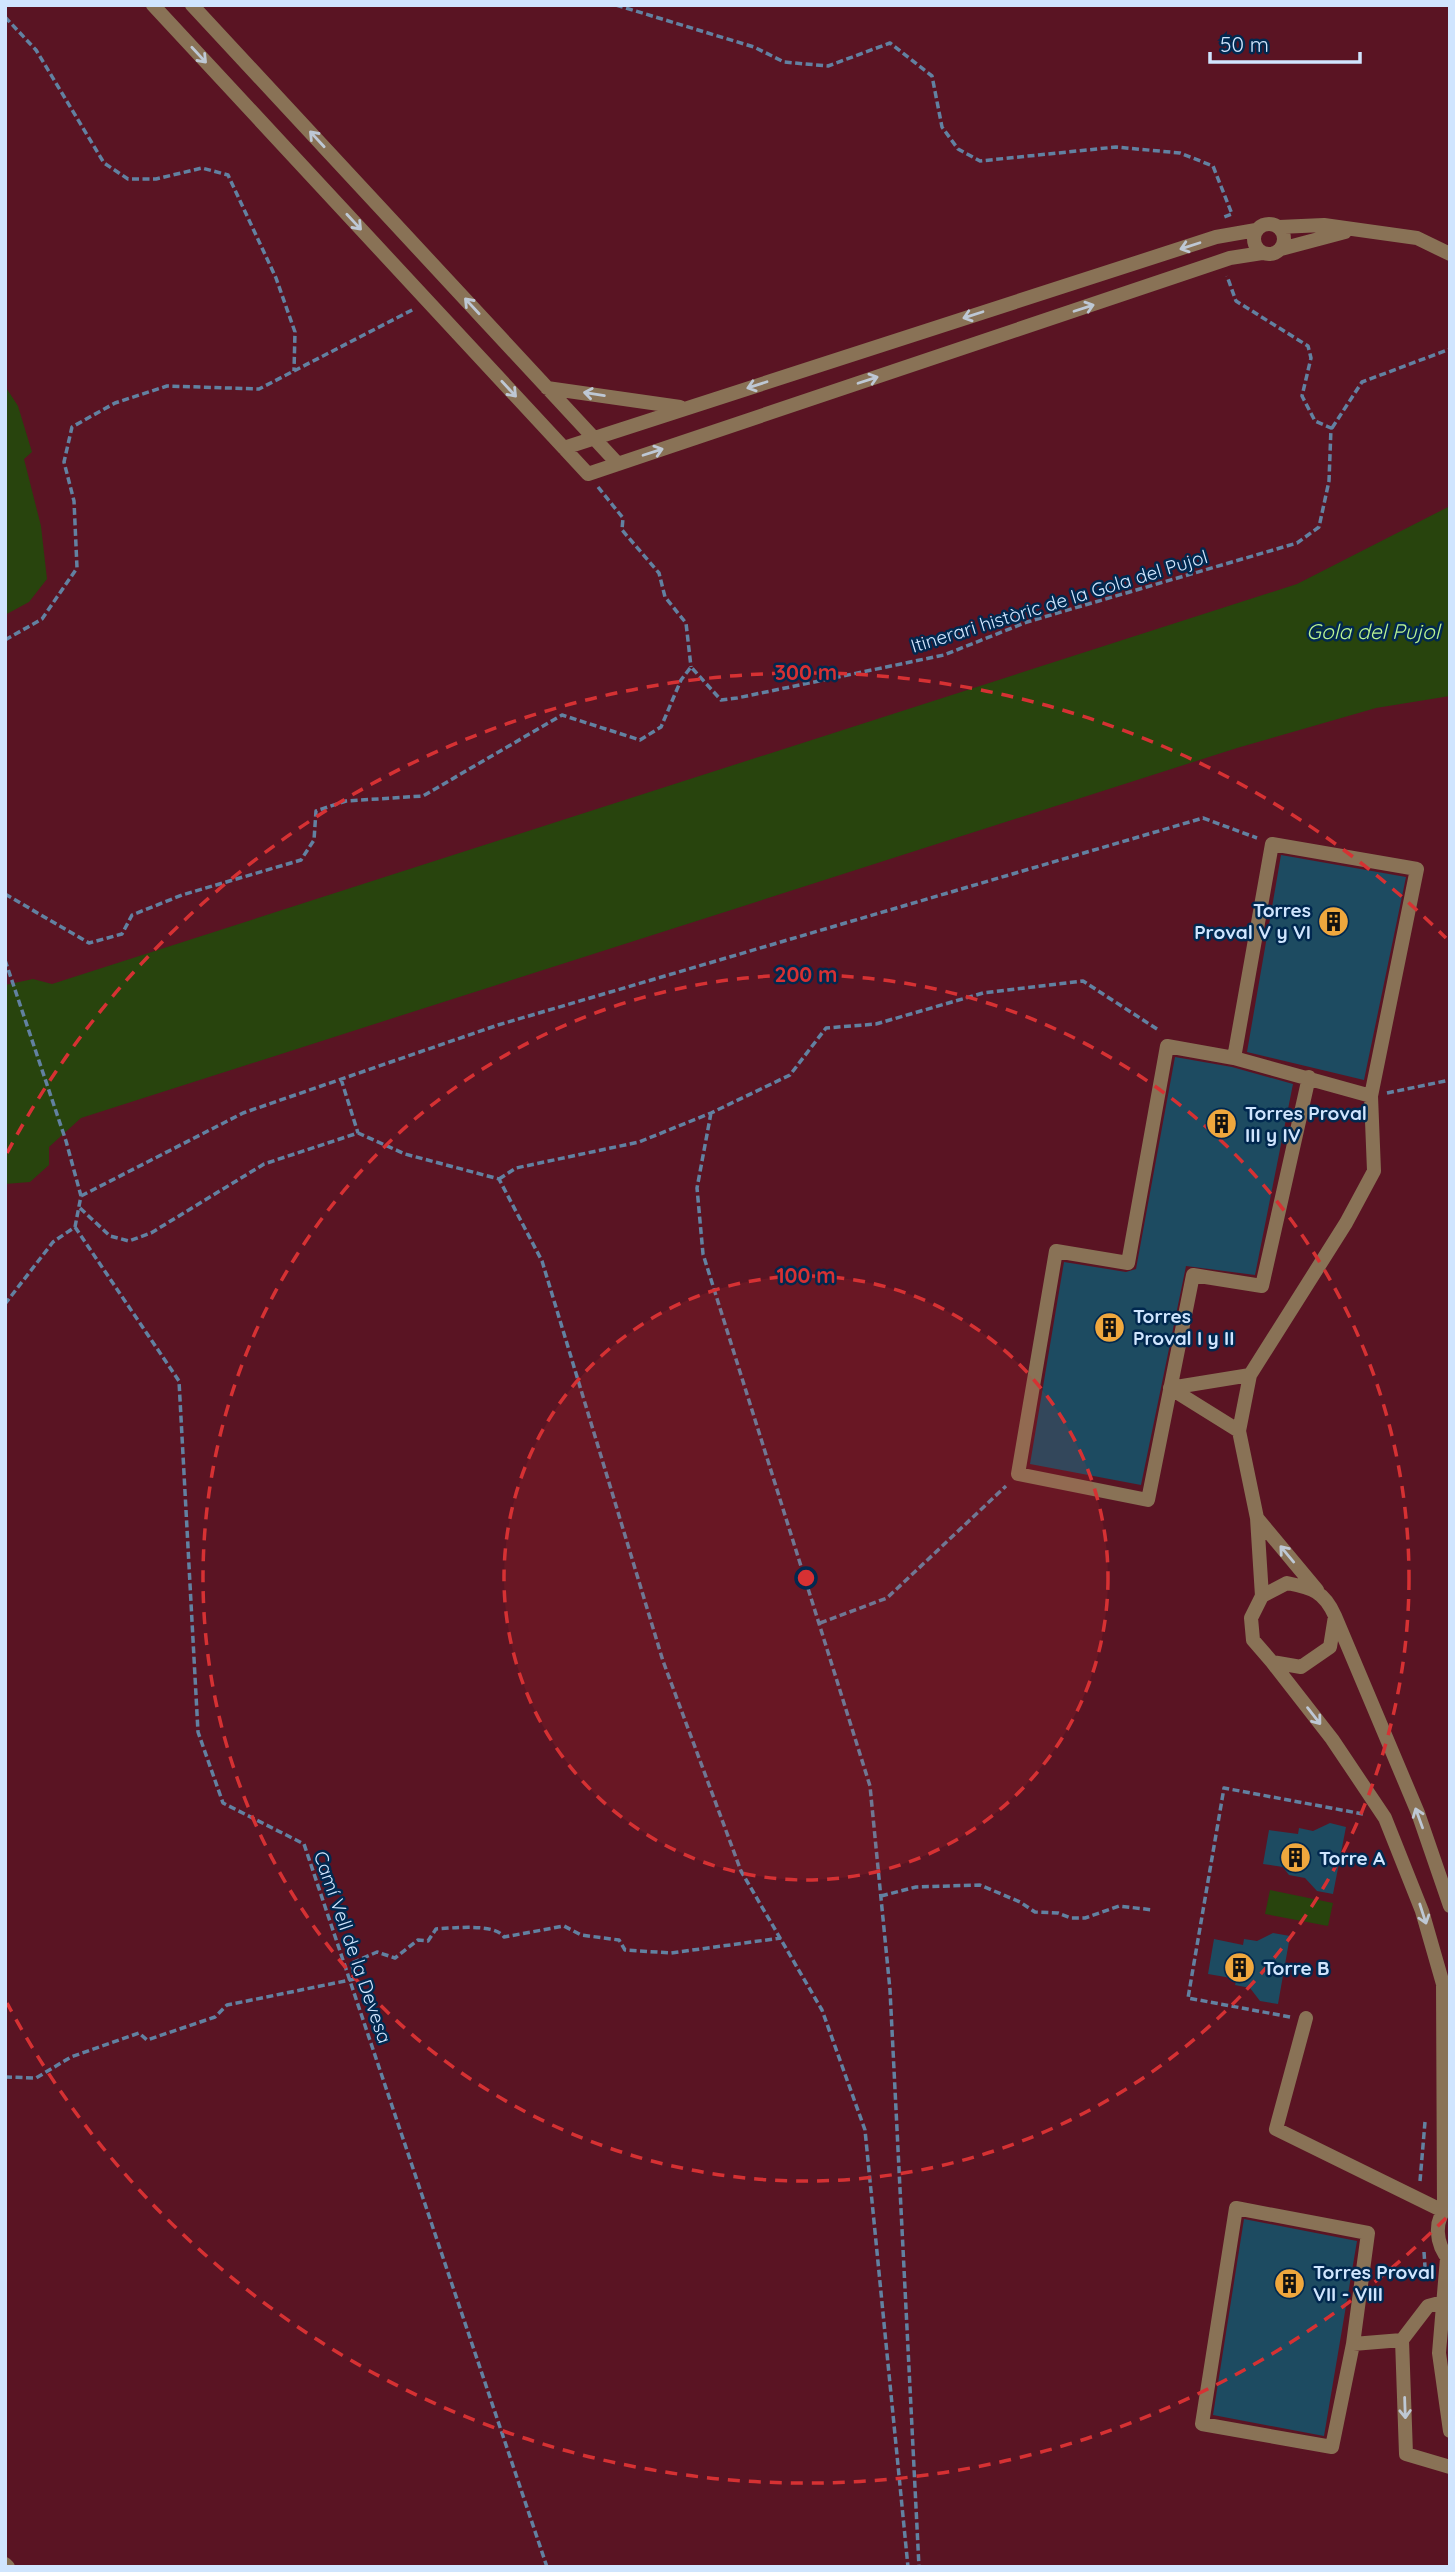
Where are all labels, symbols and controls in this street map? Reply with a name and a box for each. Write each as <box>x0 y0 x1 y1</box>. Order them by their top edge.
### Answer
scale bar <box>1210 21 1360 65</box>
text: 50 m <box>1220 31 1269 57</box>
one-way arrow <box>191 46 207 64</box>
one-way arrow <box>308 131 325 148</box>
one-way arrow <box>346 213 362 231</box>
one-way arrow <box>1179 240 1201 253</box>
one-way arrow <box>463 298 480 315</box>
one-way arrow <box>1073 301 1095 314</box>
one-way arrow <box>963 310 985 323</box>
one-way arrow <box>857 373 879 385</box>
one-way arrow <box>500 380 517 397</box>
one-way arrow <box>746 380 768 392</box>
one-way arrow <box>583 388 605 401</box>
one-way arrow <box>641 445 663 457</box>
street label: Itinerari històric de la Gola del Pujol <box>908 544 1210 658</box>
water label: Gola del Pujol <box>1306 618 1442 644</box>
text: 300 m <box>775 659 837 685</box>
place label: Torres Proval V y VI <box>1194 898 1311 944</box>
building icon: Torres Proval V y VI <box>1317 904 1351 938</box>
text: 200 m <box>775 961 837 987</box>
place label: Torres Proval III y IV <box>1245 1101 1367 1147</box>
building icon: Torres Proval III y IV <box>1205 1107 1239 1141</box>
text: 100 m <box>776 1262 836 1288</box>
place label: Torres Proval I y II <box>1133 1304 1235 1350</box>
building icon: Torres Proval I y II <box>1093 1310 1127 1344</box>
one-way arrow <box>1279 1545 1295 1563</box>
centre of rings <box>794 1566 818 1590</box>
one-way arrow <box>1307 1706 1322 1725</box>
one-way arrow <box>1412 1808 1424 1830</box>
building icon: Torre A <box>1279 1841 1313 1875</box>
place label: Torre A <box>1319 1846 1385 1870</box>
street label: Camí Vell de la Devesa <box>309 1848 397 2046</box>
one-way arrow <box>1417 1903 1430 1925</box>
building icon: Torre B <box>1223 1951 1257 1985</box>
place label: Torre B <box>1263 1956 1330 1980</box>
place label: Torres Proval VII - VIII <box>1313 2260 1435 2306</box>
building icon: Torres Proval VII - VIII <box>1273 2266 1307 2300</box>
one-way arrow <box>1398 2396 1411 2419</box>

